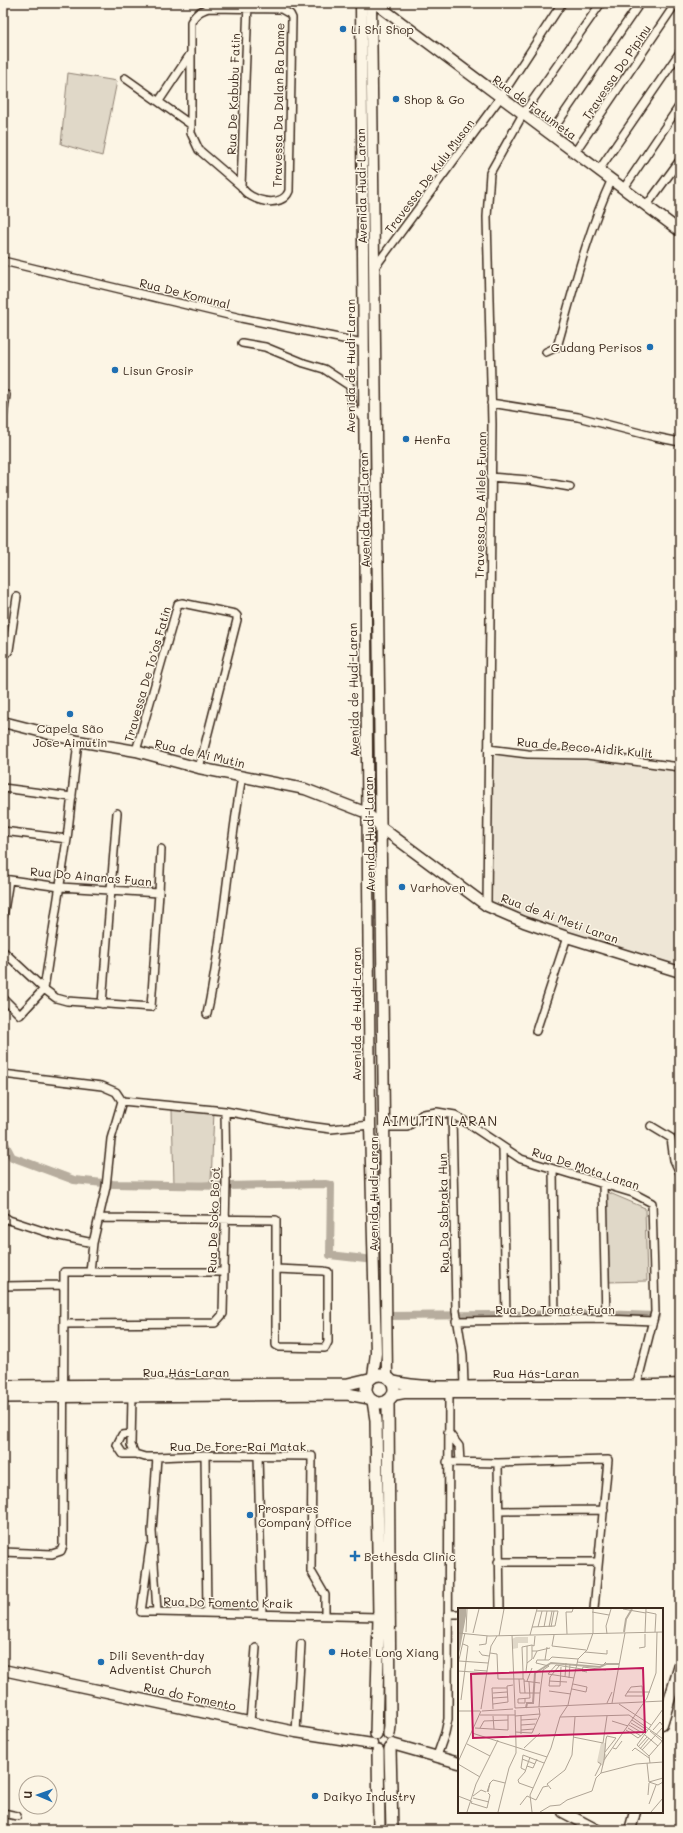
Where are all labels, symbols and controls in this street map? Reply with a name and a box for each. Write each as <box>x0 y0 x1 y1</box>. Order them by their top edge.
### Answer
place label: Li Shi Shop <box>351 21 414 37</box>
street label: Travessa Do Pipinu <box>578 21 654 123</box>
street label: Travessa Da Dalan Ba Dame <box>269 23 287 187</box>
marker: Li Shi Shop <box>338 24 348 34</box>
street label: Rua De Kabubu Fatin <box>223 33 243 155</box>
street label: Rua de Fatumeta <box>490 71 580 143</box>
place label: Shop & Go <box>404 91 464 107</box>
marker: Shop & Go <box>391 94 401 104</box>
street label: Travessa De Kulu Musan <box>381 115 477 237</box>
street label: Avenida Hudi-Laran <box>352 128 370 244</box>
street label: Rua De Komunal <box>138 274 232 312</box>
street label: Avenida de Hudi-Laran <box>342 299 358 433</box>
place label: Gudang Perisos <box>551 339 642 355</box>
marker: Gudang Perisos <box>645 342 655 352</box>
place label: Lisun Grosir <box>123 362 193 378</box>
marker: Lisun Grosir <box>110 365 120 375</box>
place label: HenFa <box>414 431 451 447</box>
street label: Travessa De Ailele Funan <box>471 431 489 579</box>
marker: HenFa <box>401 434 411 444</box>
street label: Avenida Hudi-Laran <box>355 452 373 568</box>
street label: Travessa De To’os Fatin <box>120 604 174 744</box>
street label: Avenida de Hudi-Laran <box>344 623 362 757</box>
marker: Capela São Jose Aimutin <box>65 709 75 719</box>
place label: Capela São Jose Aimutin <box>33 720 107 750</box>
street label: Rua de Beco Aidik Kulit <box>516 733 654 761</box>
street label: Rua de Ai Mutin <box>153 735 247 771</box>
street label: Avenida Hudi-Laran <box>360 776 378 892</box>
street label: Rua Do Ainanas Fuan <box>29 863 153 889</box>
place label: Varhoven <box>410 879 466 895</box>
marker: Varhoven <box>397 882 407 892</box>
street label: Rua de Ai Meti Laran <box>499 889 621 947</box>
street label: Avenida de Hudi-Laran <box>348 947 364 1081</box>
district label: AIMUTIN LARAN <box>382 1112 498 1129</box>
street label: Avenida Hudi-Laran <box>365 1136 381 1252</box>
street label: Rua De Mota Laran <box>530 1143 642 1193</box>
street label: Rua Da Sabraka Hun <box>434 1153 452 1273</box>
street label: Rua De Soko Bo’ot <box>203 1166 223 1274</box>
street label: Rua Do Tomate Fuan <box>495 1301 615 1317</box>
street label: Rua Hás-Laran <box>143 1364 229 1380</box>
street label: Rua Hás-Laran <box>493 1365 579 1381</box>
street label: Rua De Fore-Rai Matak <box>170 1438 306 1454</box>
place label: Prospares Company Office <box>258 1500 352 1530</box>
marker: Prospares Company Office <box>245 1510 255 1520</box>
place label: Bethesda Clinic <box>364 1548 456 1564</box>
marker: Bethesda Clinic <box>349 1550 361 1562</box>
street label: Rua Do Fomento Kraik <box>163 1593 293 1611</box>
inset map <box>458 1608 663 1813</box>
place label: Hotel Long Xiang <box>340 1644 439 1660</box>
place label: Dili Seventh-day Adventist Church <box>109 1647 211 1677</box>
marker: Hotel Long Xiang <box>327 1647 337 1657</box>
marker: Dili Seventh-day Adventist Church <box>96 1657 106 1667</box>
street label: Rua do Fomento <box>142 1678 238 1714</box>
north arrow <box>18 1775 58 1815</box>
place label: Daikyo Industry <box>323 1788 415 1804</box>
text: U <box>20 1790 35 1799</box>
marker: Daikyo Industry <box>310 1791 320 1801</box>

